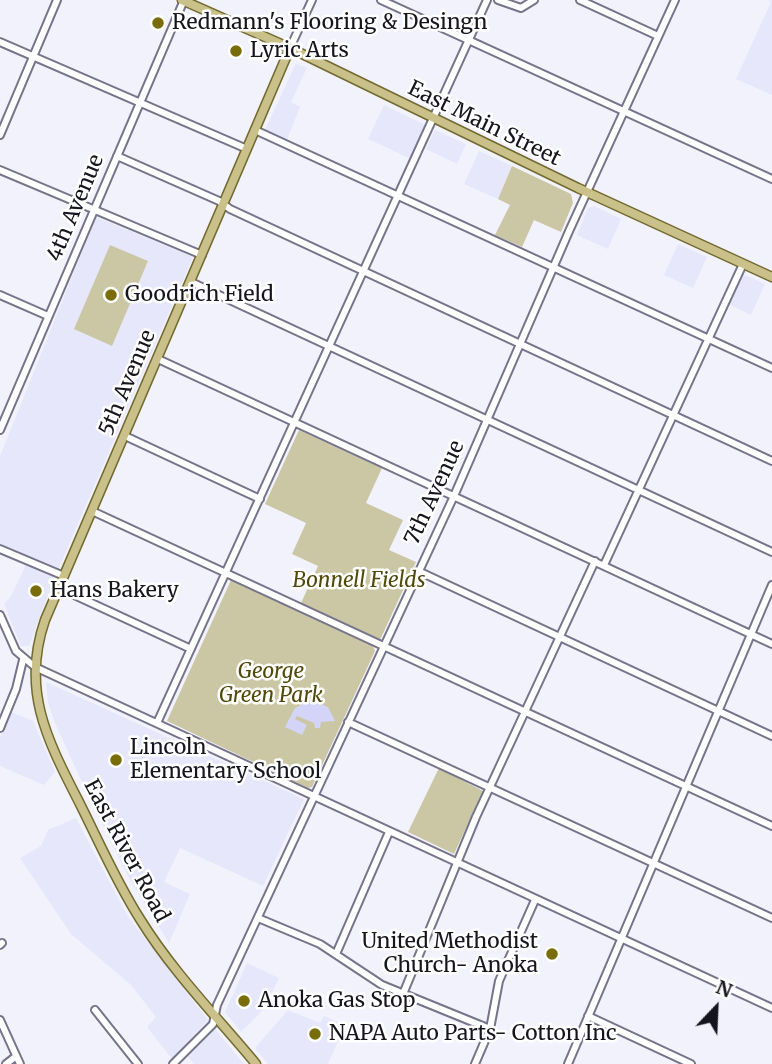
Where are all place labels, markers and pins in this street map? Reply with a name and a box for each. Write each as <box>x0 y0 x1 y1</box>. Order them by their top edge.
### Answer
place label: Redmann's Flooring & Desingn <box>172 10 487 36</box>
marker: Redmann's Flooring & Desingn <box>150 15 166 31</box>
place label: Lyric Arts <box>250 38 349 64</box>
marker: Lyric Arts <box>228 43 244 59</box>
place label: Goodrich Field <box>125 282 274 308</box>
marker: Goodrich Field <box>103 287 119 303</box>
place label: Hans Bakery <box>50 578 179 604</box>
marker: Hans Bakery <box>28 583 44 599</box>
place label: Lincoln Elementary School <box>130 735 321 785</box>
marker: Lincoln Elementary School <box>108 752 124 768</box>
place label: United Methodist Church- Anoka <box>361 929 538 979</box>
marker: United Methodist Church- Anoka <box>544 946 560 962</box>
place label: Anoka Gas Stop <box>258 988 415 1014</box>
marker: Anoka Gas Stop <box>236 993 252 1009</box>
place label: NAPA Auto Parts- Cotton Inc <box>329 1021 617 1047</box>
marker: NAPA Auto Parts- Cotton Inc <box>307 1026 323 1042</box>

